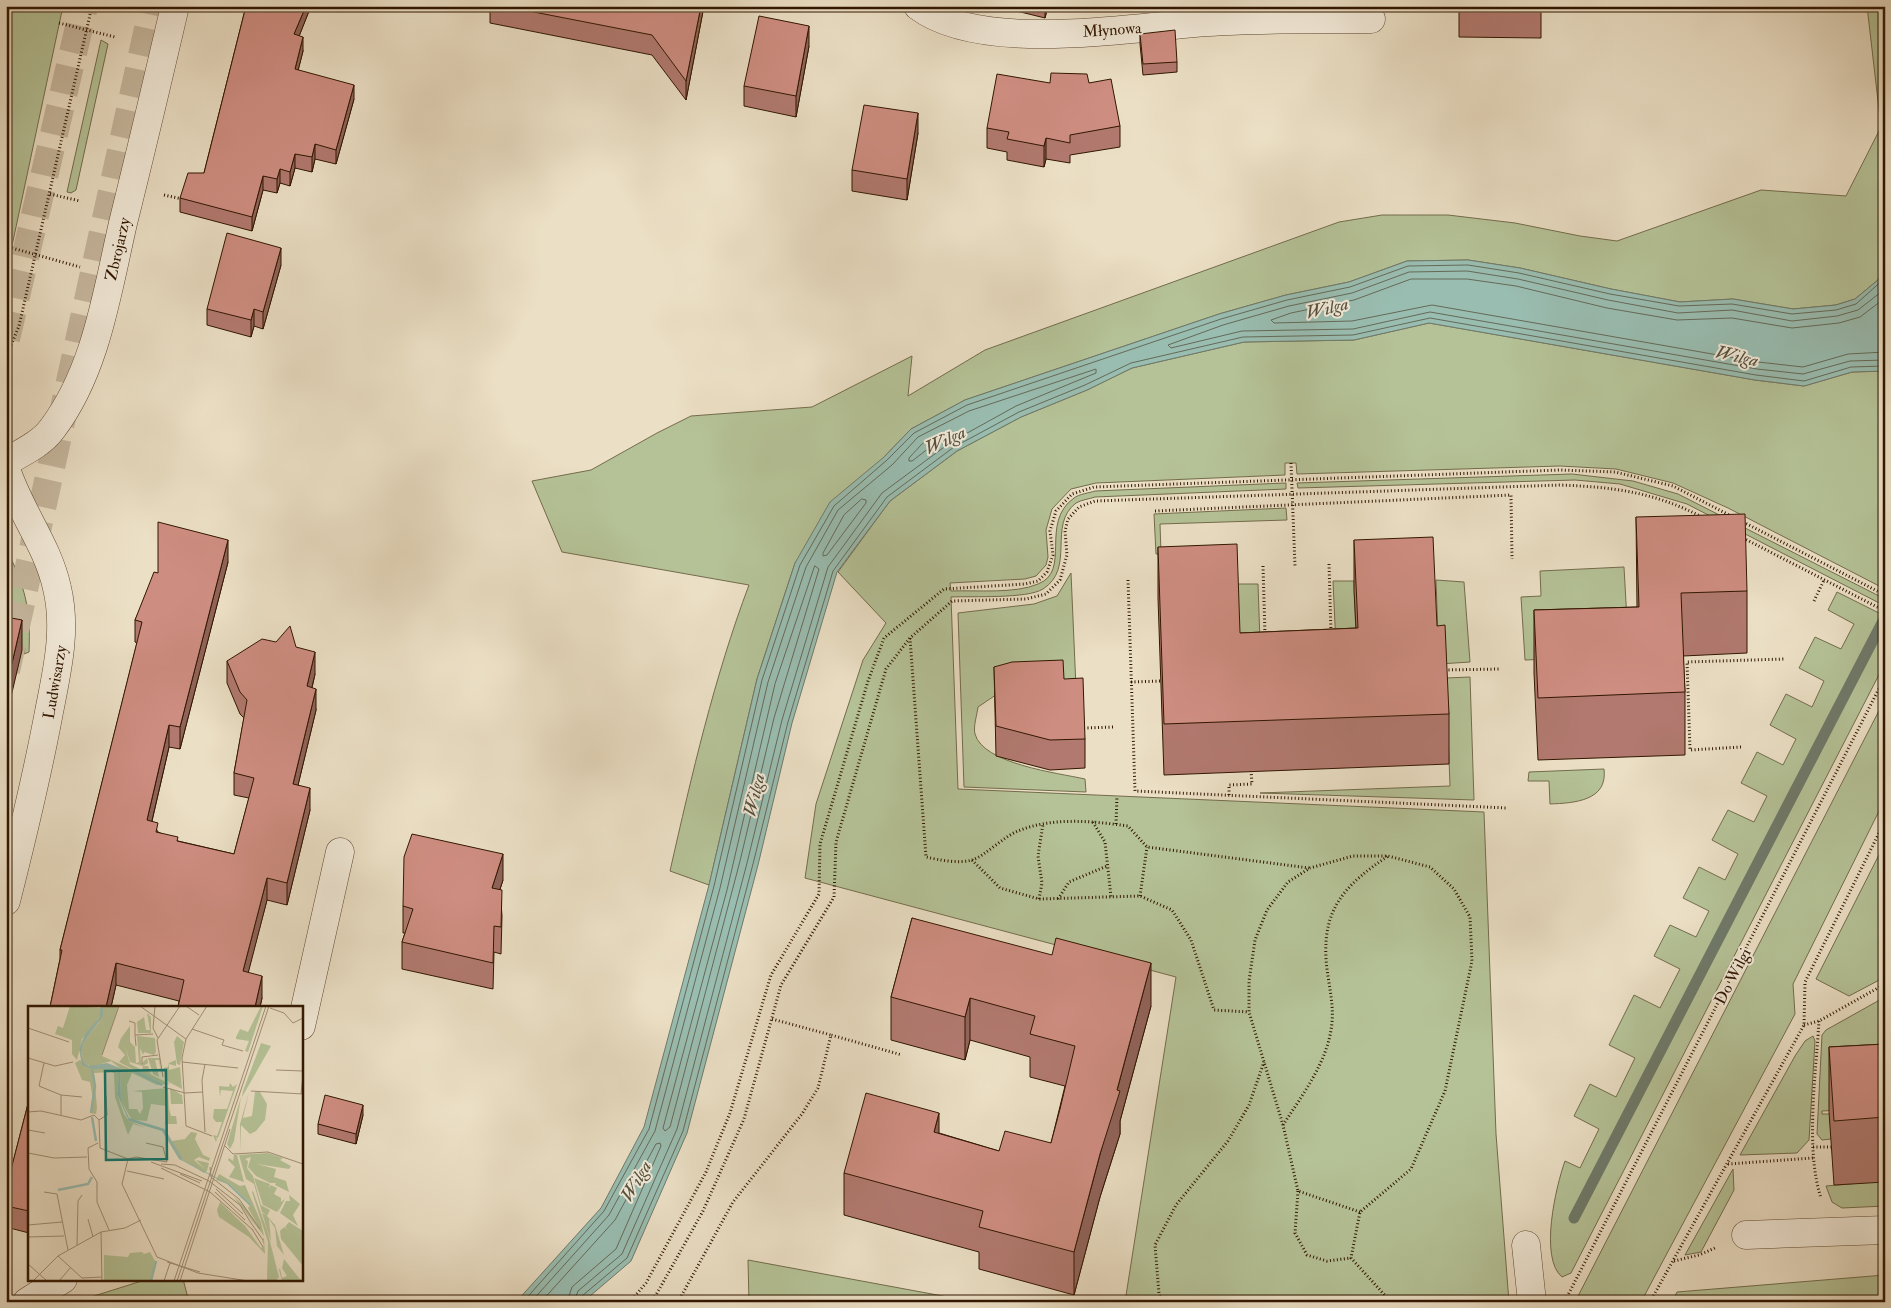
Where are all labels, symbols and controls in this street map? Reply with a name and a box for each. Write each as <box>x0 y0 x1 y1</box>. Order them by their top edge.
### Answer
street label: Młynowa <box>1082 18 1142 42</box>
street label: Zbrojarzy <box>101 215 135 283</box>
water label: Wilga <box>1303 292 1351 325</box>
water label: Wilga <box>1713 341 1760 372</box>
water label: Wilga <box>921 421 970 460</box>
street label: Ludwisarzy <box>39 643 71 721</box>
water label: Wilga <box>738 771 771 819</box>
street label: Do Wilgi <box>1710 945 1756 1008</box>
inset map <box>28 1006 302 1280</box>
water label: Wilga <box>616 1157 657 1206</box>

